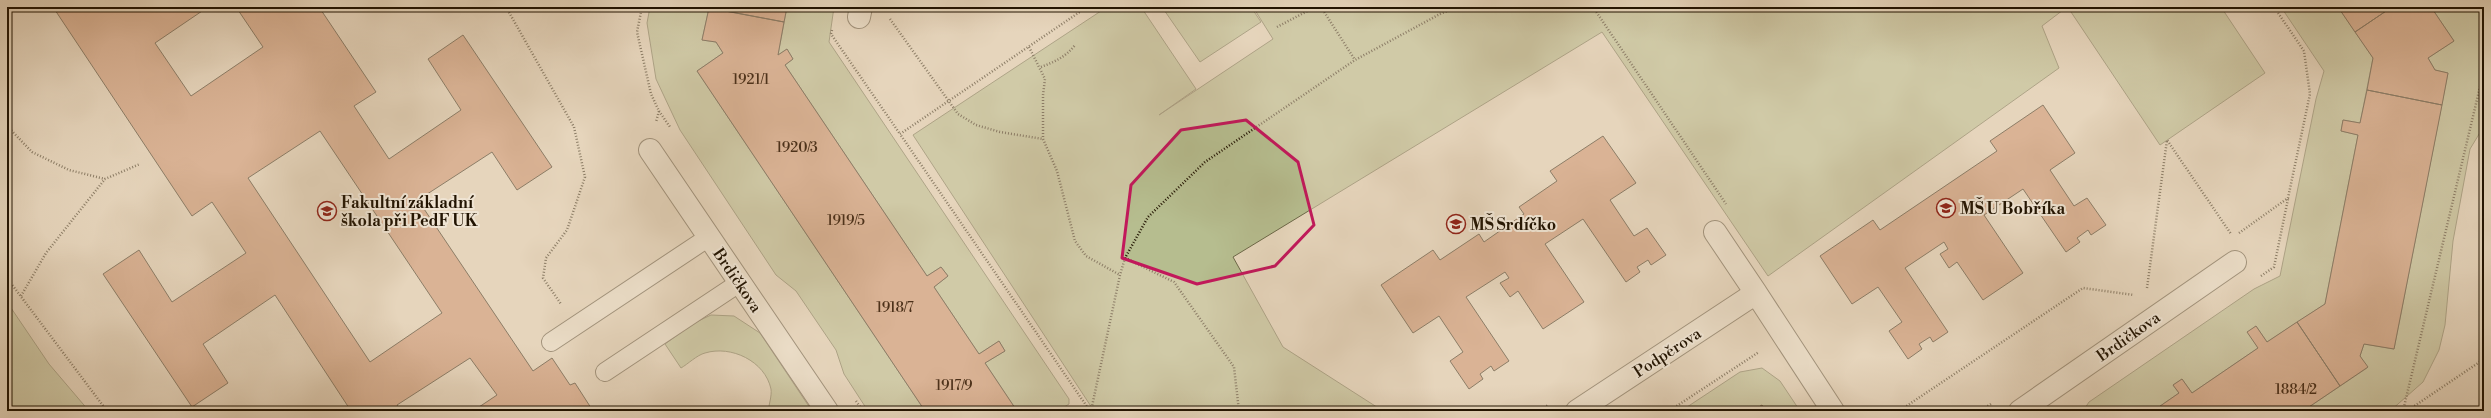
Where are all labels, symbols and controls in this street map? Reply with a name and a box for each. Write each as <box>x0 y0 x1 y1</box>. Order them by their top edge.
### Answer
house number: 1921/1 <box>733 71 769 89</box>
house number: 1920/3 <box>776 139 818 157</box>
place label: Fakultní základní škola při PedF UK <box>341 193 479 231</box>
school or university icon: MŠ U Bobříka <box>1935 197 1957 219</box>
place label: MŠ U Bobříka <box>1960 197 2065 219</box>
school or university icon: Fakultní základní škola při PedF UK <box>316 200 338 222</box>
house number: 1919/5 <box>827 212 865 230</box>
school or university icon: MŠ Srdíčko <box>1445 213 1467 235</box>
place label: MŠ Srdíčko <box>1470 213 1556 235</box>
street label: Brdičkova <box>708 244 766 317</box>
house number: 1918/7 <box>876 299 914 317</box>
street label: Brdičkova <box>2092 307 2165 367</box>
street label: Podpěrova <box>1630 323 1706 382</box>
house number: 1917/9 <box>935 377 973 395</box>
house number: 1884/2 <box>2275 381 2317 399</box>

